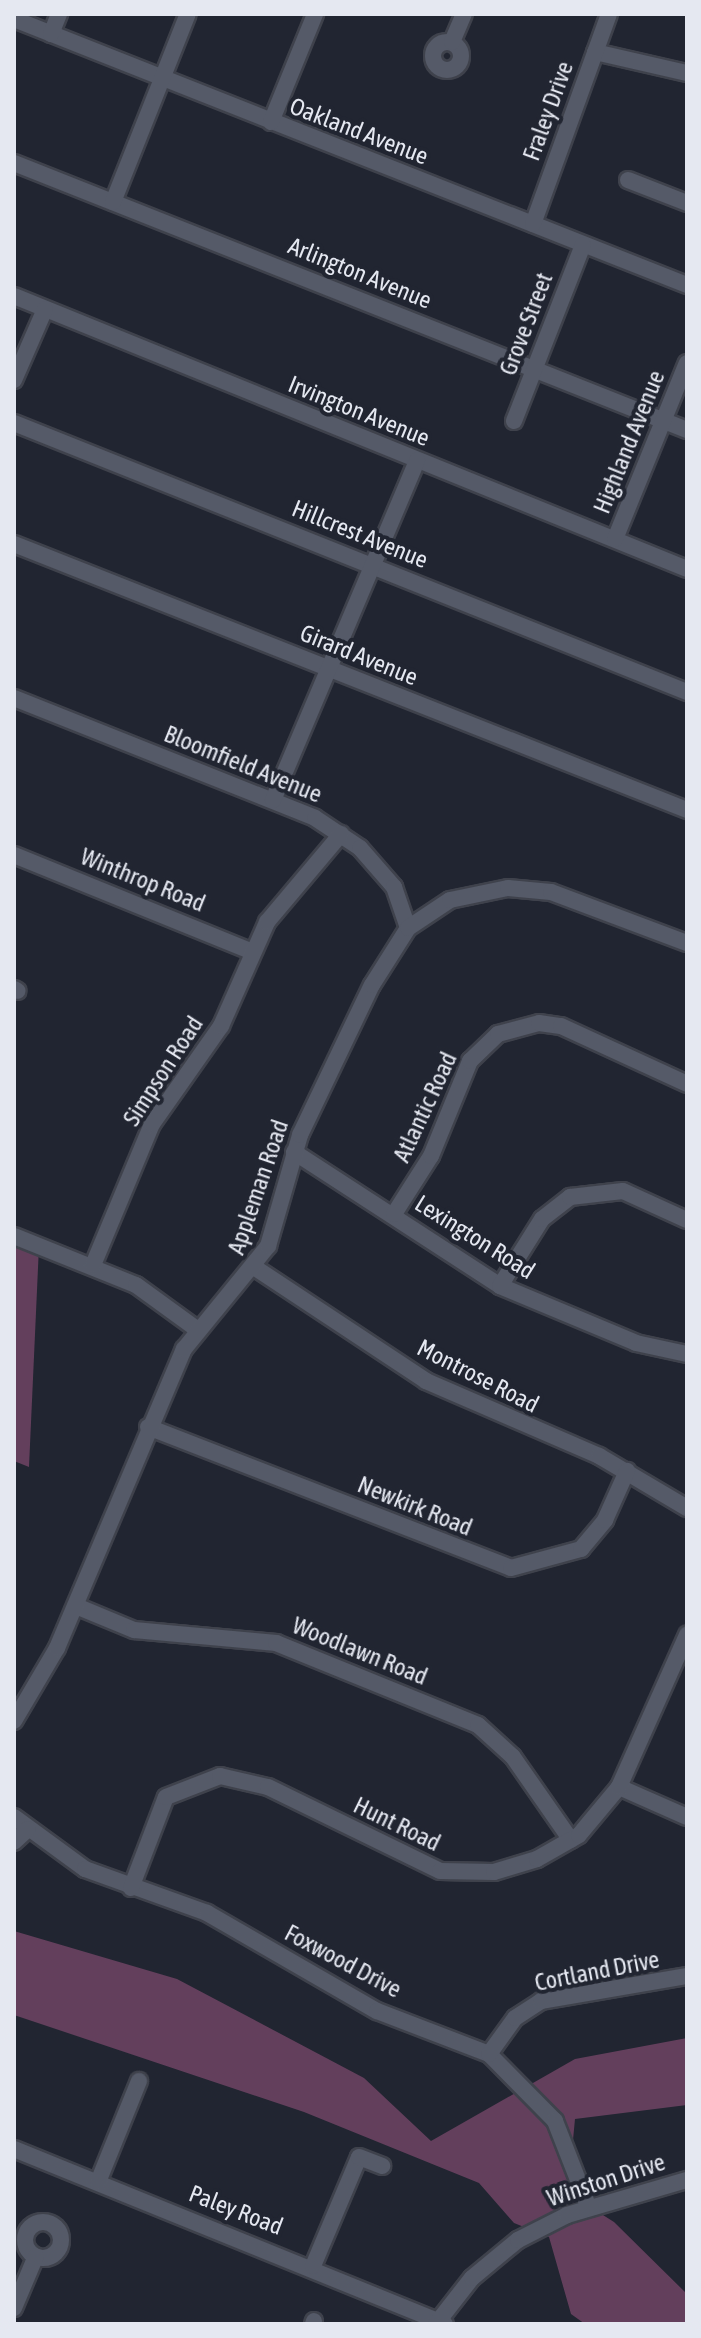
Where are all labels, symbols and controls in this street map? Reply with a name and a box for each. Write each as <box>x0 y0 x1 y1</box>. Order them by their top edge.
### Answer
street label: Fraley Drive <box>517 57 579 165</box>
street label: Oakland Avenue <box>286 91 432 171</box>
street label: Arlington Avenue <box>284 231 436 315</box>
street label: Grove Street <box>493 269 559 379</box>
street label: Highland Avenue <box>587 366 671 518</box>
street label: Irvington Avenue <box>284 370 434 452</box>
street label: Hillcrest Avenue <box>288 494 432 574</box>
street label: Girard Avenue <box>296 618 422 692</box>
street label: Bloomfield Avenue <box>160 719 326 809</box>
street label: Winthrop Road <box>76 842 210 918</box>
street label: Simpson Road <box>117 1011 209 1131</box>
street label: Atlantic Road <box>387 1047 463 1167</box>
street label: Appleman Road <box>221 1116 295 1258</box>
street label: Lexington Road <box>410 1189 540 1285</box>
street label: Montrose Road <box>412 1333 544 1419</box>
street label: Newkirk Road <box>353 1470 477 1542</box>
street label: Woodlawn Road <box>288 1611 432 1691</box>
street label: Hunt Road <box>349 1791 445 1857</box>
street label: Foxwood Drive <box>280 1918 406 2004</box>
street label: Cortland Drive <box>532 1945 662 1997</box>
street label: Winston Drive <box>543 2147 669 2213</box>
street label: Paley Road <box>185 2179 287 2241</box>

